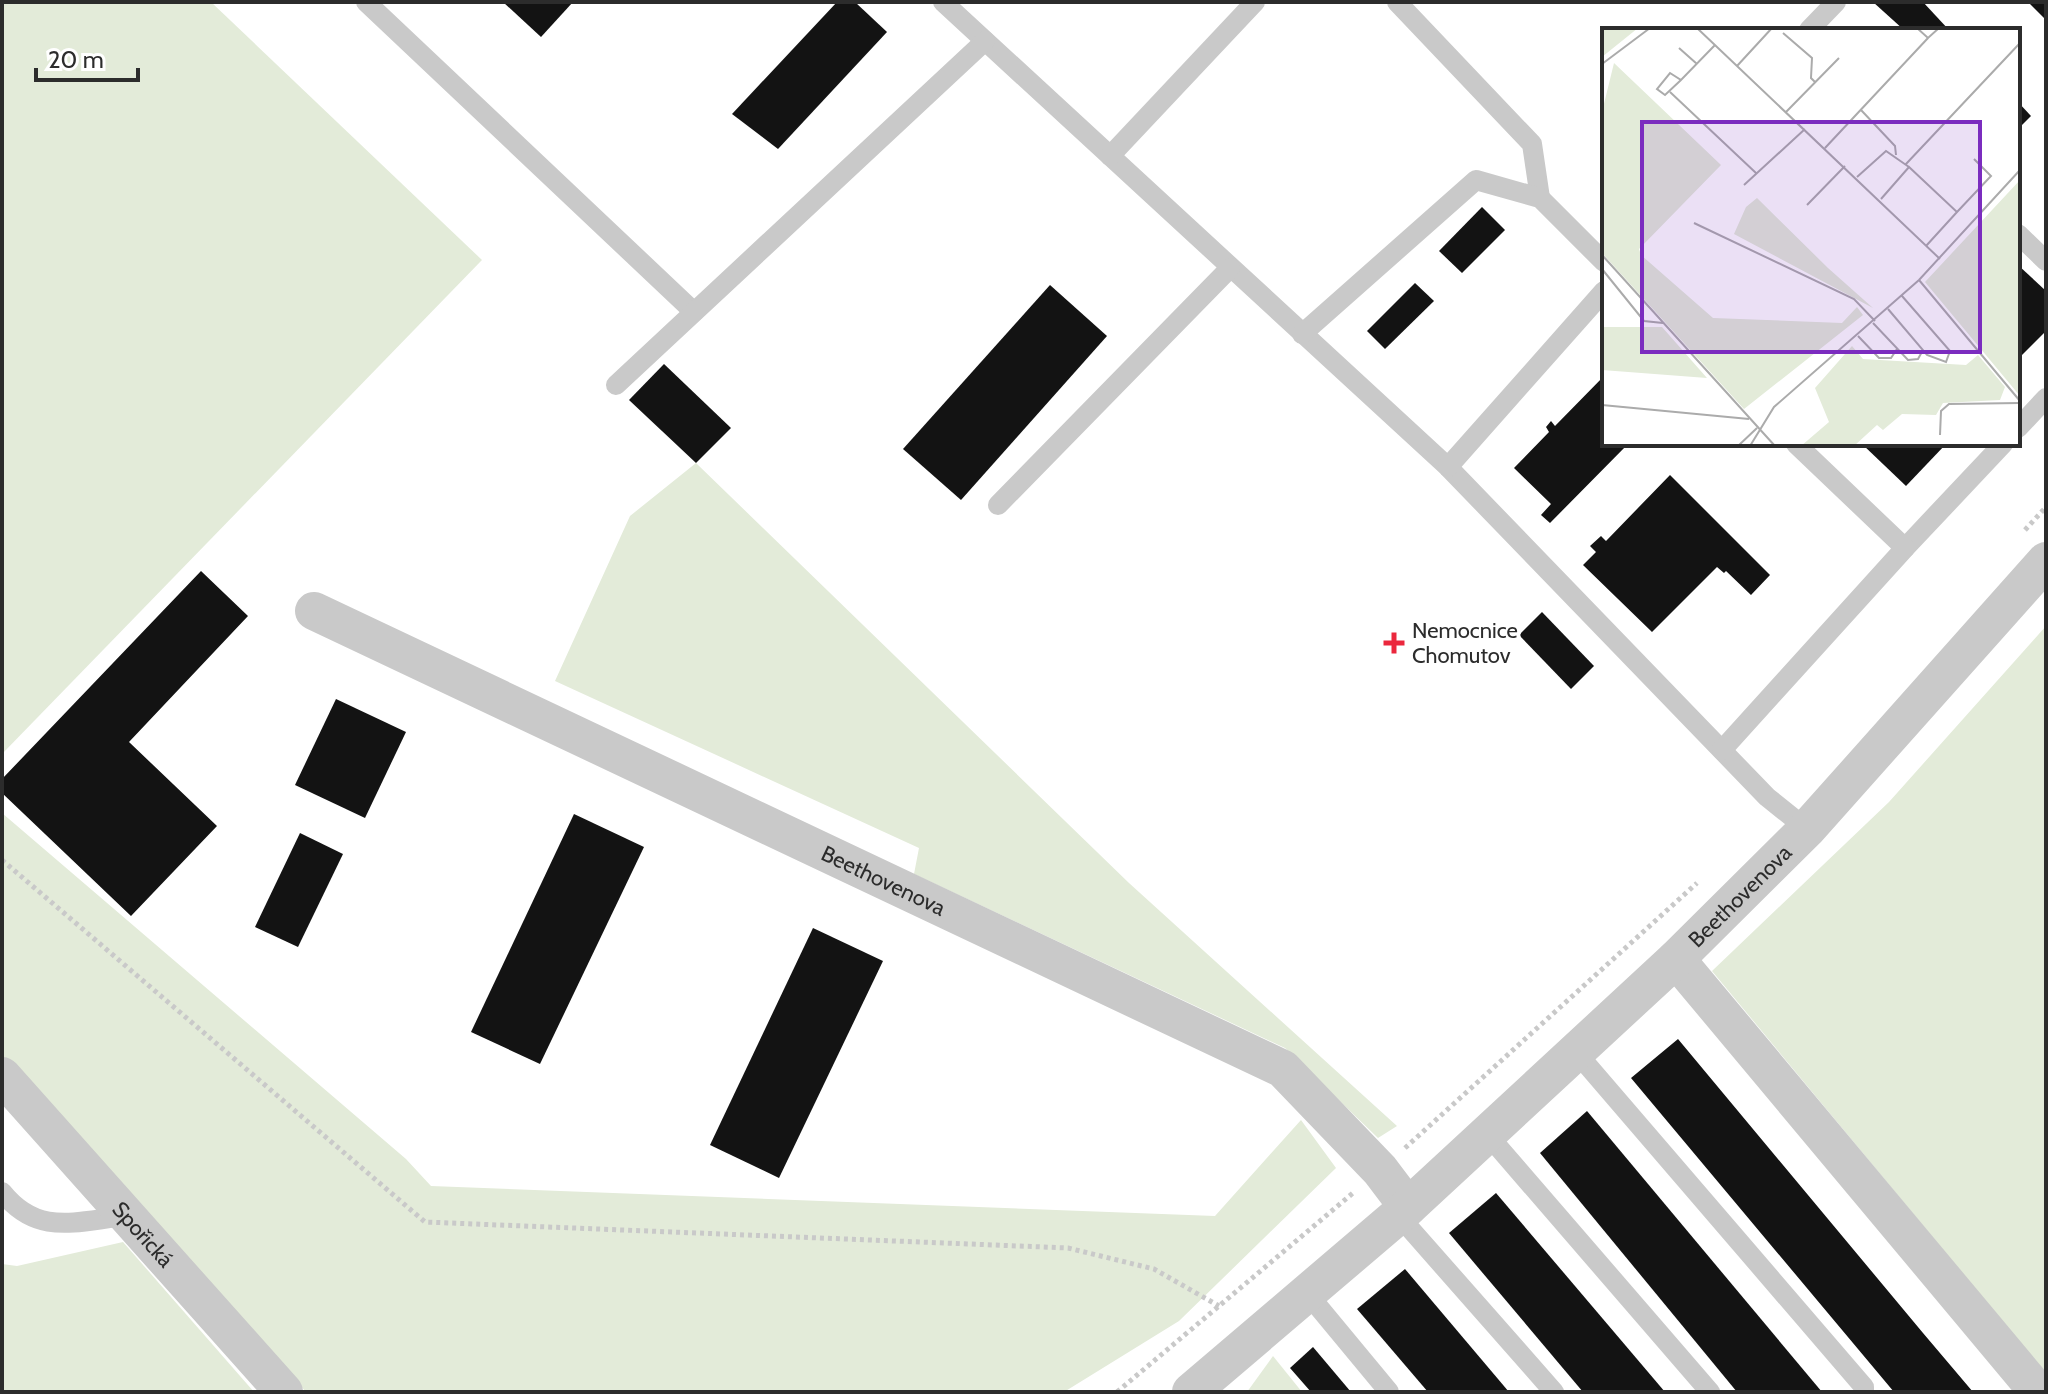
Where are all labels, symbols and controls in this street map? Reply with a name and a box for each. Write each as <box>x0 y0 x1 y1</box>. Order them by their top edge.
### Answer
inset map <box>1602 28 2020 446</box>
scale bar <box>36 32 138 82</box>
text: 20 m <box>48 45 104 74</box>
place label: Nemocnice Chomutov <box>1412 617 1518 669</box>
marker: Nemocnice Chomutov <box>1383 632 1405 654</box>
street label: Beethovenova <box>1683 839 1798 953</box>
street label: Beethovenova <box>817 840 950 922</box>
street label: Spořická <box>106 1196 179 1273</box>

